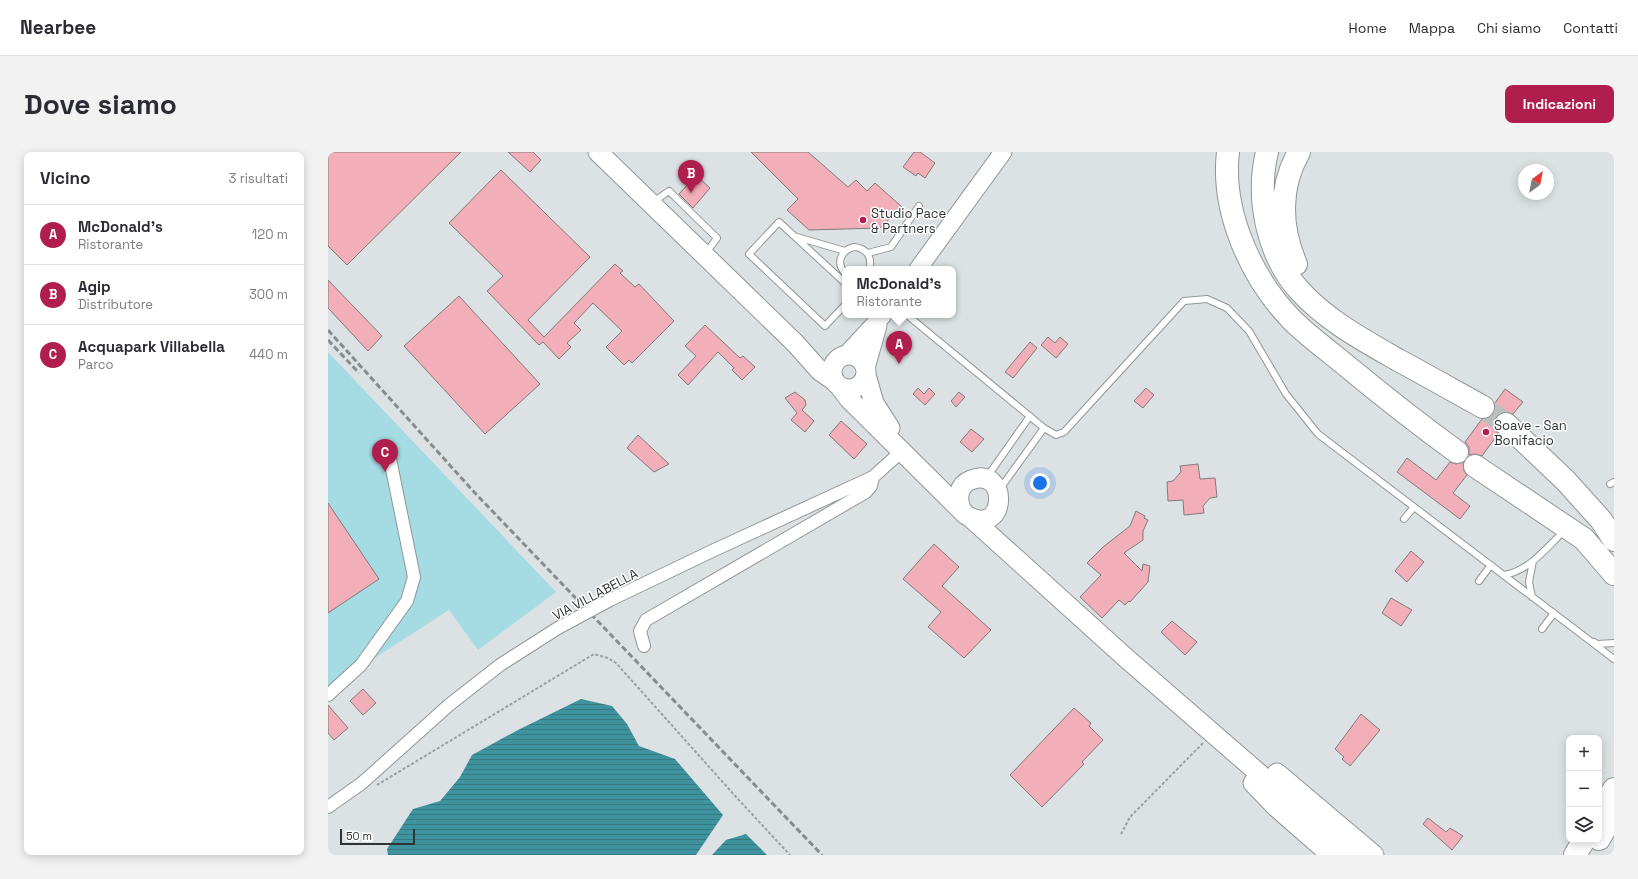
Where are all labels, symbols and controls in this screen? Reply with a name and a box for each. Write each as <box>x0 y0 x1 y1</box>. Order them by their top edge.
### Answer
text: Nearbee <box>20 15 96 40</box>
text: Home <box>1349 19 1387 37</box>
text: Mappa <box>1409 19 1455 37</box>
text: Chi siamo <box>1477 19 1541 37</box>
text: Contatti <box>1563 19 1618 37</box>
button: Indicazioni <box>1505 85 1614 123</box>
text: Dove siamo <box>24 86 177 122</box>
pin: B <box>678 160 704 193</box>
north arrow <box>1518 164 1554 200</box>
text: Vicino <box>40 167 90 189</box>
text: 3 risultati <box>229 170 288 187</box>
place label: Studio Pace & Partners <box>871 205 946 237</box>
marker: Studio Pace & Partners <box>858 215 868 225</box>
text: McDonald's <box>78 217 163 236</box>
text: A <box>49 226 57 243</box>
text: 120 m <box>252 226 288 243</box>
text: Ristorante <box>78 236 143 253</box>
popup <box>842 266 956 318</box>
text: McDonald's <box>857 274 941 293</box>
text: Agip <box>78 277 111 296</box>
text: B <box>49 286 57 303</box>
text: 300 m <box>249 286 288 303</box>
text: Ristorante <box>857 293 922 310</box>
text: Distributore <box>78 296 153 313</box>
pin: A <box>886 331 912 364</box>
text: Acquapark Villabella <box>78 337 225 356</box>
text: C <box>49 346 57 363</box>
text: 440 m <box>249 346 288 363</box>
text: Parco <box>78 356 114 373</box>
place label: Soave - San Bonifacio <box>1494 417 1567 449</box>
marker: Soave - San Bonifacio <box>1481 427 1491 437</box>
pin: C <box>372 439 398 472</box>
your location <box>1030 473 1050 493</box>
street label: VIA VILLABELLA <box>550 565 641 624</box>
map controls <box>1566 735 1602 843</box>
button: + <box>1566 735 1602 771</box>
button: − <box>1566 771 1602 807</box>
button: layers <box>1566 807 1602 843</box>
scale bar <box>340 827 415 846</box>
text: 50 m <box>346 829 372 843</box>

